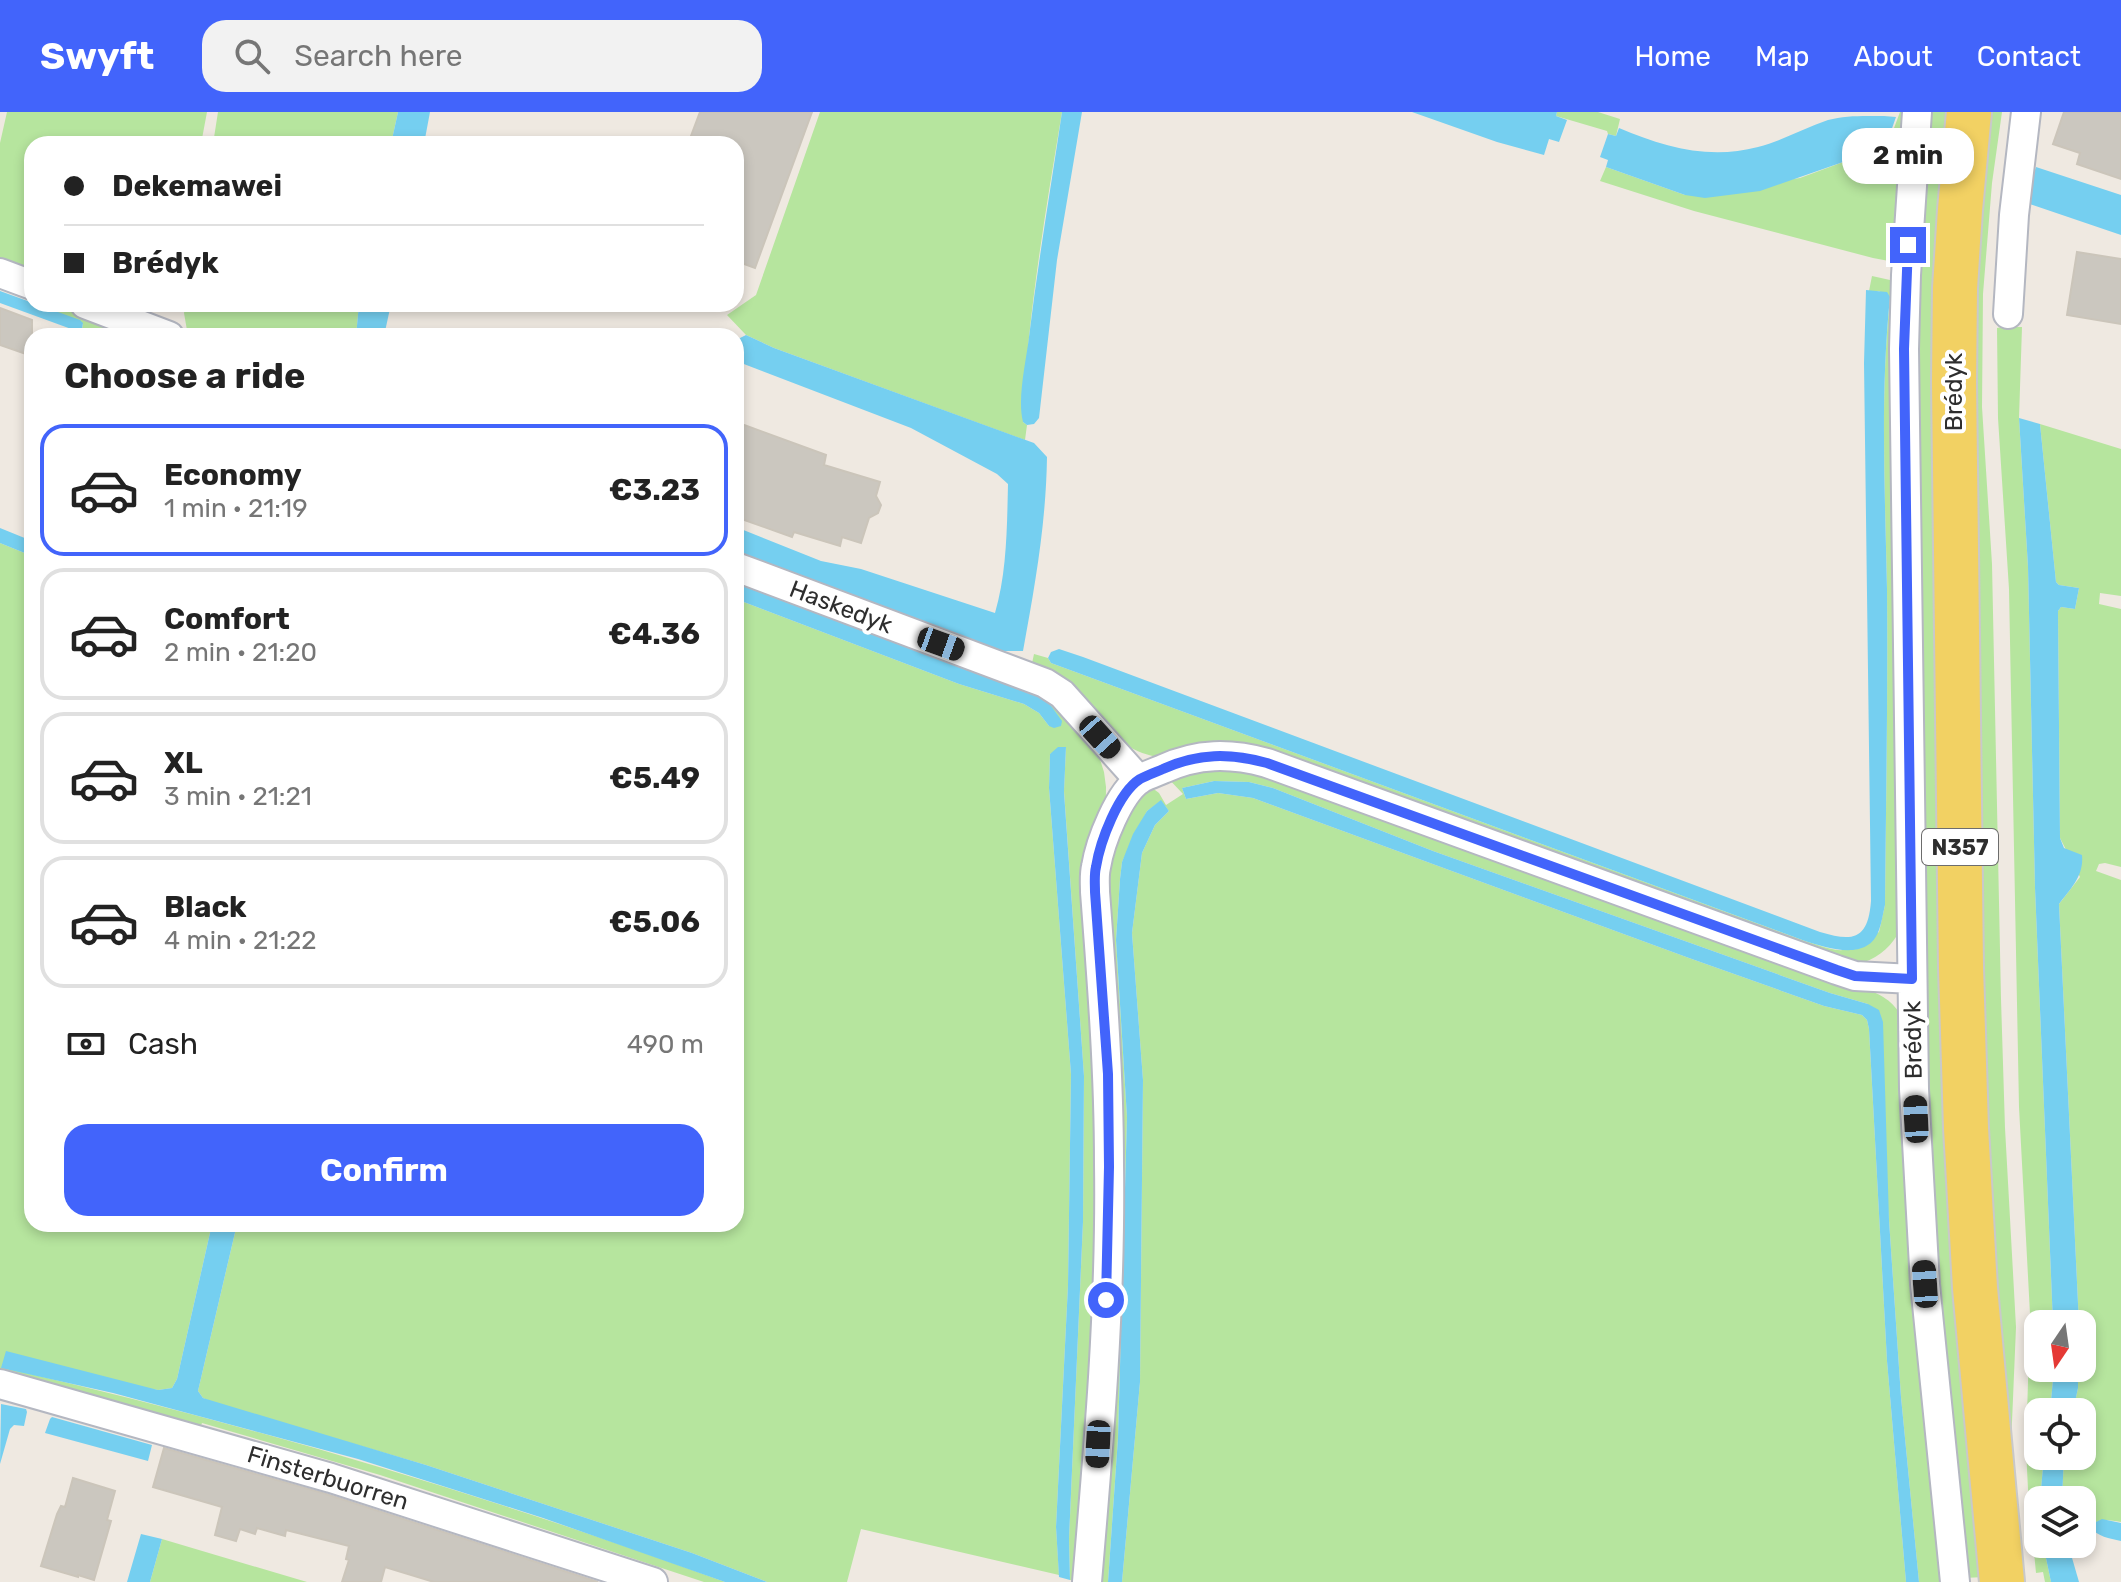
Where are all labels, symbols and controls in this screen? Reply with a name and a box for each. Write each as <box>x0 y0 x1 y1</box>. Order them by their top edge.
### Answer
search box <box>202 20 762 92</box>
text: Swyft <box>40 33 154 79</box>
icon: search <box>230 34 274 78</box>
text: Search here <box>294 38 463 74</box>
text: Home <box>1634 40 1711 73</box>
text: Map <box>1755 40 1809 73</box>
text: About <box>1853 40 1933 73</box>
text: Contact <box>1977 40 2081 73</box>
callout: 2 min <box>1842 129 1974 185</box>
text: 2 min <box>1873 140 1943 171</box>
text: Dekemawei <box>112 168 282 204</box>
route end <box>1890 227 1926 263</box>
text: Brédyk <box>112 245 219 281</box>
street label: Brédyk <box>1940 352 1968 431</box>
text: Choose a ride <box>64 354 305 397</box>
icon: car <box>68 454 140 526</box>
text: Economy <box>164 457 302 493</box>
text: €3.23 <box>609 472 700 508</box>
text: 1 min · 21:19 <box>164 493 308 524</box>
street label: Haskedyk <box>786 575 897 640</box>
icon: car <box>68 598 140 670</box>
text: Comfort <box>164 601 290 637</box>
text: €4.36 <box>608 616 700 652</box>
car <box>914 625 968 663</box>
text: 2 min · 21:20 <box>164 637 317 668</box>
car <box>1075 711 1125 763</box>
icon: car <box>68 742 140 814</box>
text: XL <box>164 745 203 781</box>
text: €5.49 <box>609 760 700 796</box>
text: 3 min · 21:21 <box>164 781 312 812</box>
road number: N357 <box>1922 829 1998 865</box>
icon: car <box>68 886 140 958</box>
text: Black <box>164 889 247 925</box>
text: €5.06 <box>609 904 700 940</box>
text: 4 min · 21:22 <box>164 925 317 956</box>
street label: Brédyk <box>1898 1000 1928 1079</box>
icon: cash <box>64 1022 108 1066</box>
text: Cash <box>128 1026 198 1062</box>
text: 490 m <box>627 1029 704 1060</box>
car <box>1903 1094 1929 1144</box>
button: Confirm <box>64 1124 704 1216</box>
car <box>1911 1259 1939 1309</box>
route start <box>1088 1282 1124 1318</box>
north arrow <box>2024 1310 2096 1382</box>
map controls <box>2024 1310 2096 1558</box>
button: locate <box>2024 1398 2096 1470</box>
car <box>1085 1419 1111 1469</box>
street label: Finsterbuorren <box>244 1440 412 1516</box>
button: layers <box>2024 1486 2096 1558</box>

